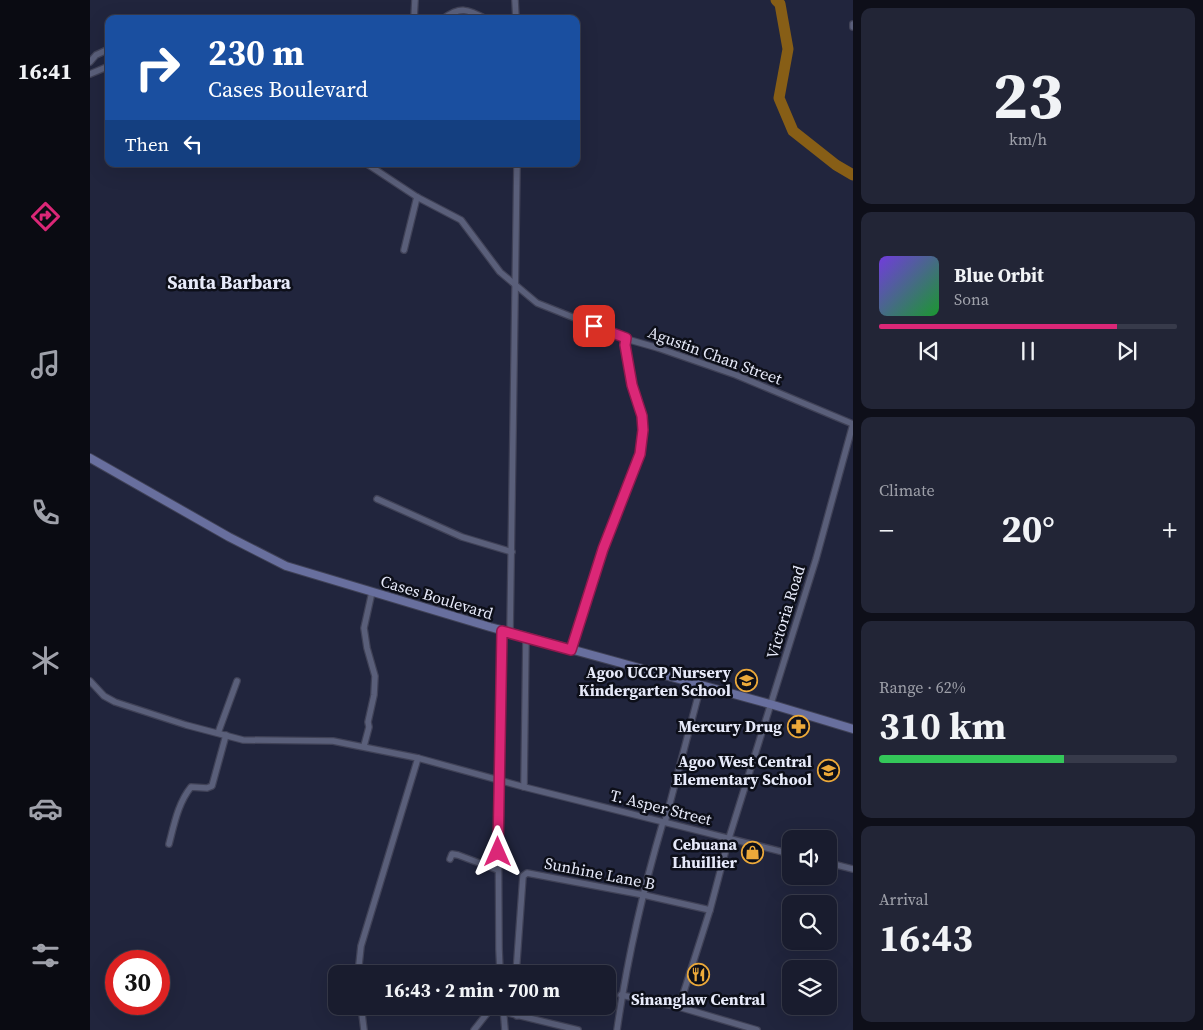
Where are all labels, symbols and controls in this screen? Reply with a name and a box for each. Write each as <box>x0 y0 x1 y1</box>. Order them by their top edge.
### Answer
text: 230 m <box>208 29 304 77</box>
icon: right <box>125 35 190 100</box>
text: 23 <box>993 51 1063 140</box>
text: 16:41 <box>18 56 72 86</box>
text: Cases Boulevard <box>208 74 368 104</box>
text: km/h <box>1009 128 1047 150</box>
icon: left <box>179 130 207 158</box>
text: Then <box>125 131 169 157</box>
icon: directions <box>28 199 63 234</box>
text: Blue Orbit <box>954 262 1044 288</box>
district label: Santa Barbara <box>167 269 292 295</box>
text: Sona <box>954 288 989 310</box>
pin <box>573 305 615 347</box>
icon: arrive <box>580 312 608 340</box>
street label: Agustin Chan Street <box>645 321 786 390</box>
icon: previous <box>915 337 943 365</box>
icon: pause <box>1014 337 1042 365</box>
icon: next <box>1113 337 1141 365</box>
icon: music <box>28 347 63 382</box>
text: Climate <box>879 479 935 501</box>
icon: phone <box>28 495 63 530</box>
text: 20° <box>1001 503 1055 555</box>
text: − <box>879 511 894 549</box>
text: + <box>1162 511 1177 549</box>
street label: Victoria Road <box>760 563 810 661</box>
street label: Cases Boulevard <box>378 569 496 625</box>
icon: climate <box>28 643 63 678</box>
place label: Agoo UCCP Nursery Kindergarten School <box>579 661 731 701</box>
school or university icon: Agoo UCCP Nursery Kindergarten School <box>735 669 759 693</box>
text: Range · 62% <box>879 676 966 698</box>
text: 310 km <box>879 700 1006 752</box>
pharmacy icon: Mercury Drug <box>786 714 810 738</box>
place label: Mercury Drug <box>678 715 782 737</box>
place label: Agoo West Central Elementary School <box>673 750 812 790</box>
school or university icon: Agoo West Central Elementary School <box>816 758 840 782</box>
street label: T. Asper Street <box>608 784 715 830</box>
icon: car <box>28 791 63 826</box>
position arrow <box>471 825 523 877</box>
map controls <box>782 830 837 1015</box>
button: sound <box>782 830 837 885</box>
place label: Cebuana Lhuillier <box>672 833 738 873</box>
shop icon: Cebuana Lhuillier <box>741 841 765 865</box>
street label: Sunhine Lane B <box>543 851 657 895</box>
text: Arrival <box>879 888 928 910</box>
button: search <box>782 895 837 950</box>
text: 16:43 <box>879 912 973 964</box>
icon: filters <box>28 938 63 973</box>
speed limit sign: 30 <box>105 950 170 1015</box>
button: layers <box>782 960 837 1015</box>
restaurant icon: Sinanglaw Central <box>686 963 710 987</box>
text: 16:43 · 2 min · 700 m <box>384 977 560 1003</box>
place label: Sinanglaw Central <box>631 988 765 1010</box>

